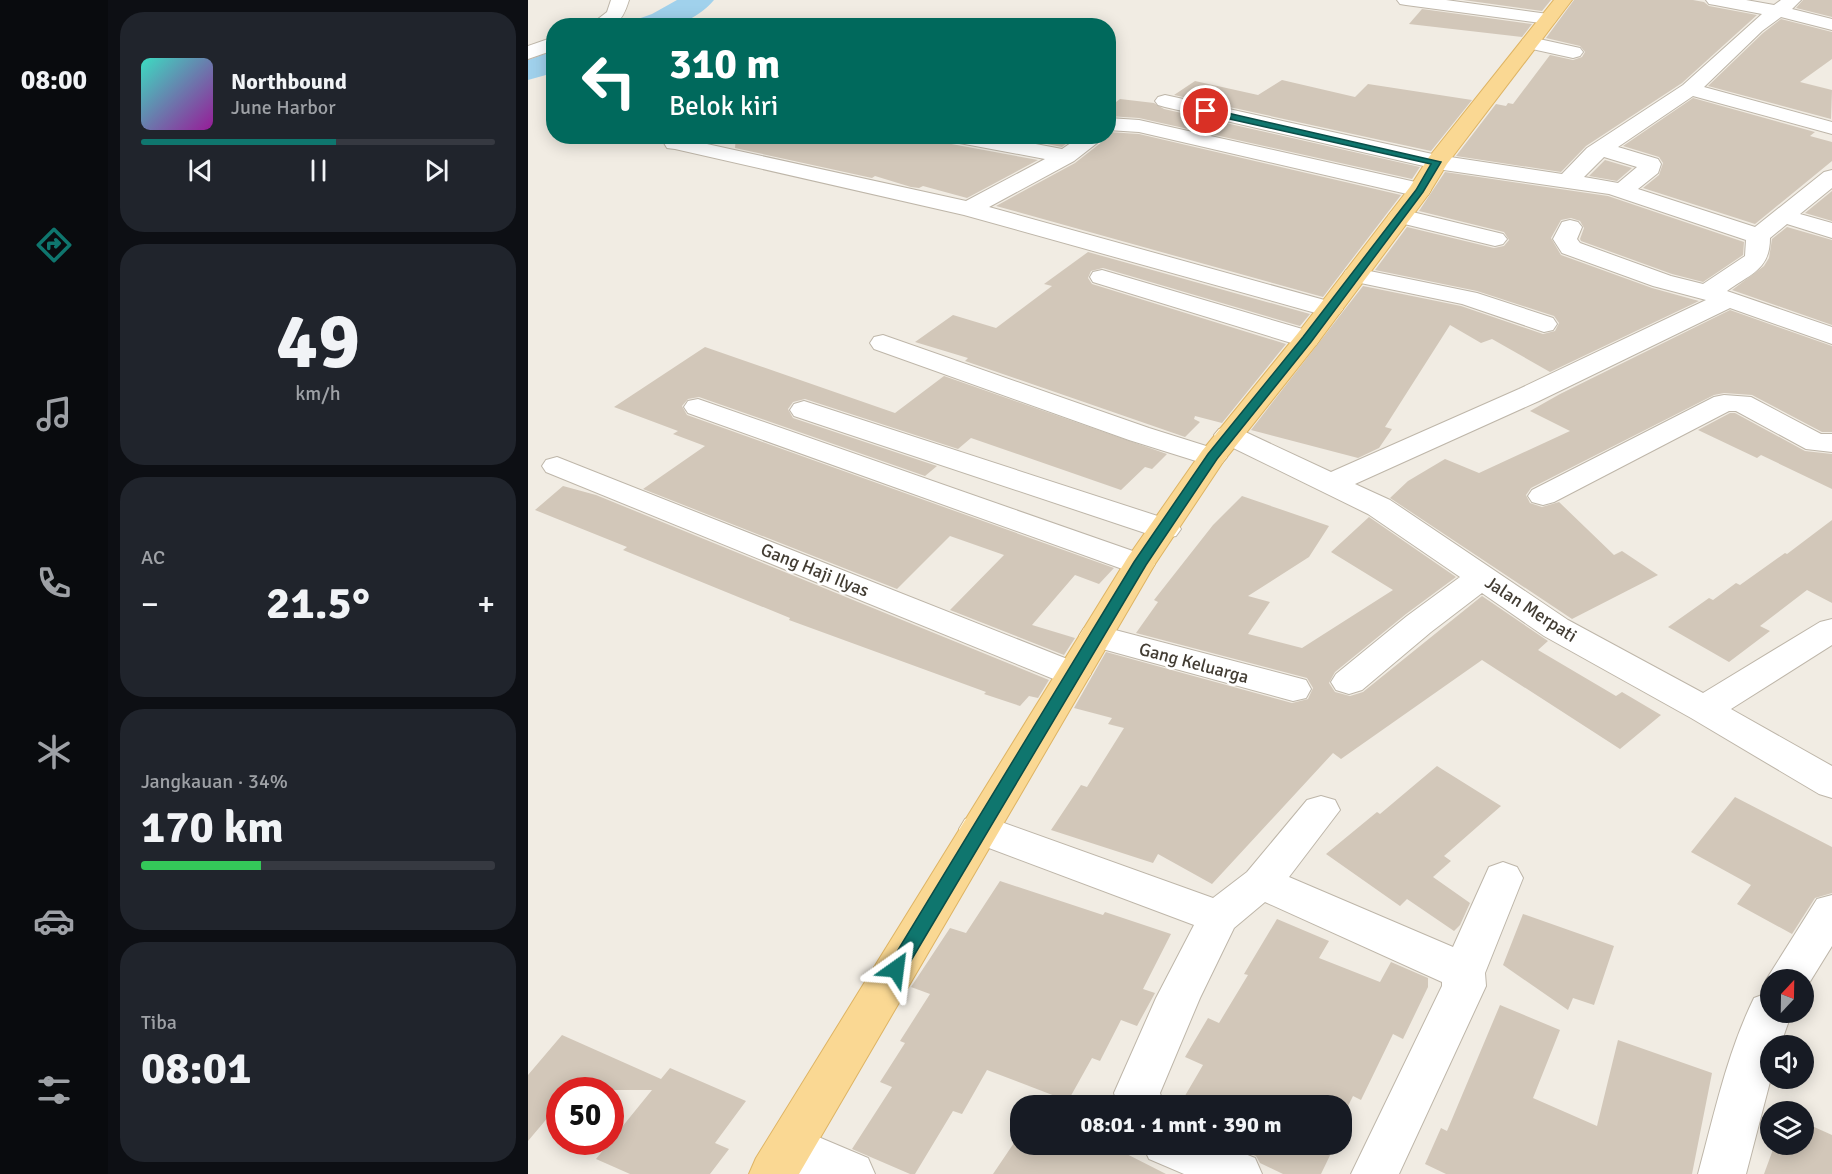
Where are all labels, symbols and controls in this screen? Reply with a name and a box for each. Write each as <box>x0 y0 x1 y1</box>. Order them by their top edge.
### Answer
text: 310 m <box>669 39 780 90</box>
icon: left <box>570 42 648 120</box>
text: 08:00 <box>21 64 87 97</box>
text: Northbound <box>231 68 347 95</box>
pin <box>1180 85 1231 136</box>
text: Belok kiri <box>669 90 778 123</box>
icon: arrive <box>1189 94 1222 127</box>
text: June Harbor <box>231 95 336 120</box>
icon: previous <box>184 154 217 187</box>
icon: pause <box>302 154 335 187</box>
icon: next <box>420 154 453 187</box>
icon: directions <box>33 224 75 266</box>
text: 49 <box>276 294 360 390</box>
text: km/h <box>295 381 341 406</box>
icon: music <box>33 393 75 435</box>
street label: Gang Haji Ilyas <box>758 538 872 602</box>
text: AC <box>141 545 165 570</box>
icon: phone <box>33 562 75 604</box>
street label: Jalan Merpati <box>1481 571 1581 647</box>
text: 21.5° <box>266 576 370 631</box>
text: − <box>141 584 159 625</box>
text: + <box>477 584 495 625</box>
street label: Gang Keluarga <box>1137 638 1251 688</box>
icon: climate <box>33 731 75 773</box>
text: Jangkauan · 34% <box>141 769 288 794</box>
text: 170 km <box>141 800 284 855</box>
icon: car <box>33 900 75 942</box>
position arrow <box>864 937 928 1001</box>
north arrow <box>1760 969 1814 1023</box>
map controls <box>1760 969 1814 1155</box>
text: Tiba <box>141 1010 177 1035</box>
button: sound <box>1760 1035 1814 1089</box>
text: 08:01 <box>141 1041 251 1096</box>
icon: filters <box>33 1069 75 1111</box>
speed limit sign: 50 <box>546 1077 624 1155</box>
button: layers <box>1760 1101 1814 1155</box>
text: 08:01 · 1 mnt · 390 m <box>1081 1111 1281 1138</box>

